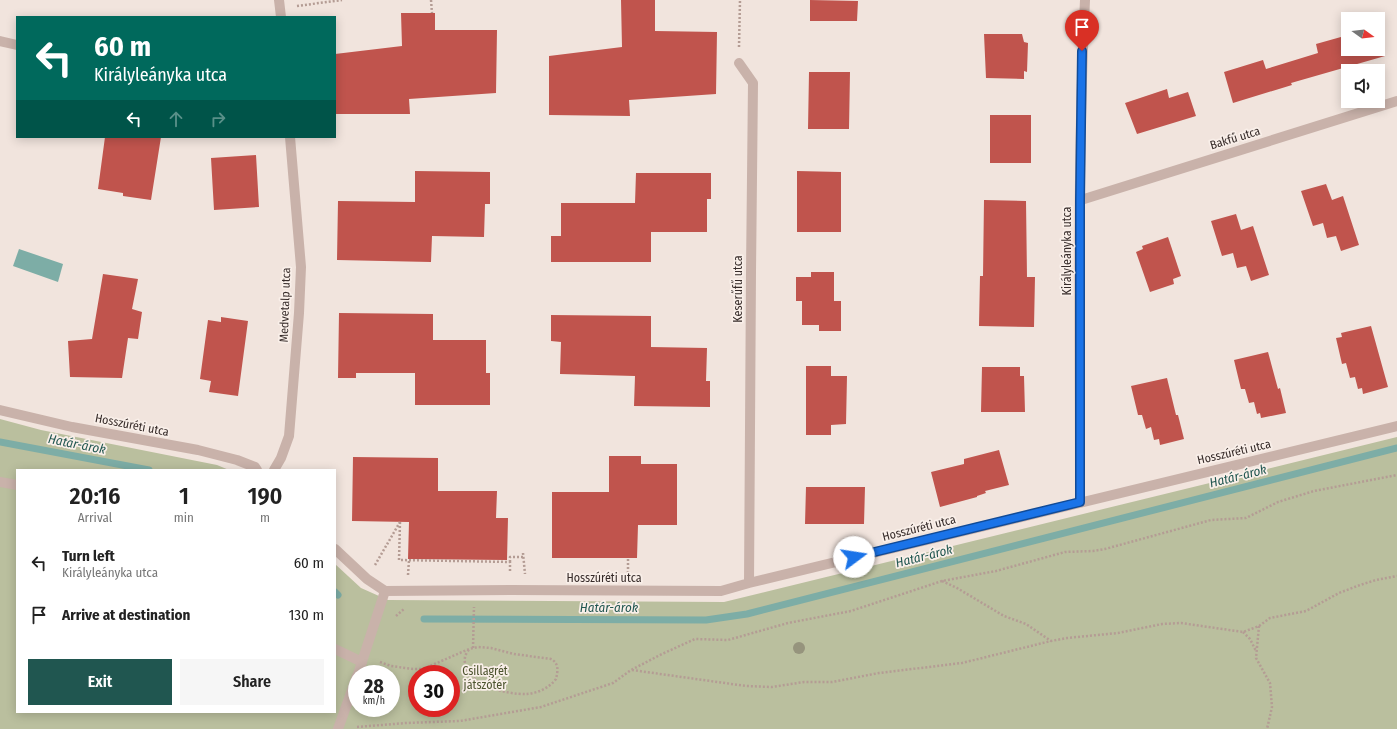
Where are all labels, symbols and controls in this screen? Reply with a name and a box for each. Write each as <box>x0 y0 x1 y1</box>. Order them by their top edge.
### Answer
pin <box>1065 10 1099 51</box>
north arrow <box>1341 12 1385 56</box>
map controls <box>1341 12 1385 108</box>
icon: arrive <box>1071 16 1093 38</box>
text: 60 m <box>94 30 151 63</box>
icon: left <box>28 32 80 84</box>
text: Királyleányka utca <box>94 64 227 86</box>
button: sound <box>1341 64 1385 108</box>
icon: left <box>123 108 145 130</box>
icon: ahead <box>165 108 187 130</box>
icon: right <box>207 108 229 130</box>
street label: Bakfű utca <box>1208 124 1262 152</box>
street label: Királyleányka utca <box>1060 206 1074 295</box>
street label: Keserűfű utca <box>731 255 745 323</box>
street label: Medvetalp utca <box>277 267 293 343</box>
street label: Hosszúréti utca <box>94 411 170 439</box>
water label: Határ-árok <box>47 431 108 457</box>
street label: Hosszúréti utca <box>1196 437 1272 467</box>
water label: Határ-árok <box>1208 462 1269 490</box>
text: 20:16 <box>69 482 120 510</box>
text: 1 <box>179 482 189 510</box>
text: 190 <box>247 482 283 510</box>
text: Arrival <box>78 510 112 525</box>
text: min <box>174 510 194 525</box>
text: m <box>260 510 270 525</box>
street label: Hosszúréti utca <box>881 512 957 544</box>
position arrow <box>833 536 875 578</box>
water label: Határ-árok <box>894 542 955 570</box>
text: Turn left <box>62 547 115 565</box>
icon: left <box>28 552 50 574</box>
text: 60 m <box>294 554 324 572</box>
text: Királyleányka utca <box>62 565 158 580</box>
street label: Hosszúréti utca <box>566 571 642 585</box>
water label: Határ-árok <box>580 600 639 615</box>
icon: arrive <box>28 604 50 626</box>
text: Arrive at destination <box>62 606 190 624</box>
text: 130 m <box>289 606 324 624</box>
button: Exit <box>28 659 172 705</box>
button: Share <box>180 659 324 705</box>
park label: Csillagrét játszótér <box>462 664 508 692</box>
speed limit sign: 30 <box>408 665 460 717</box>
text: 28 <box>364 674 384 698</box>
text: km/h <box>363 695 385 707</box>

